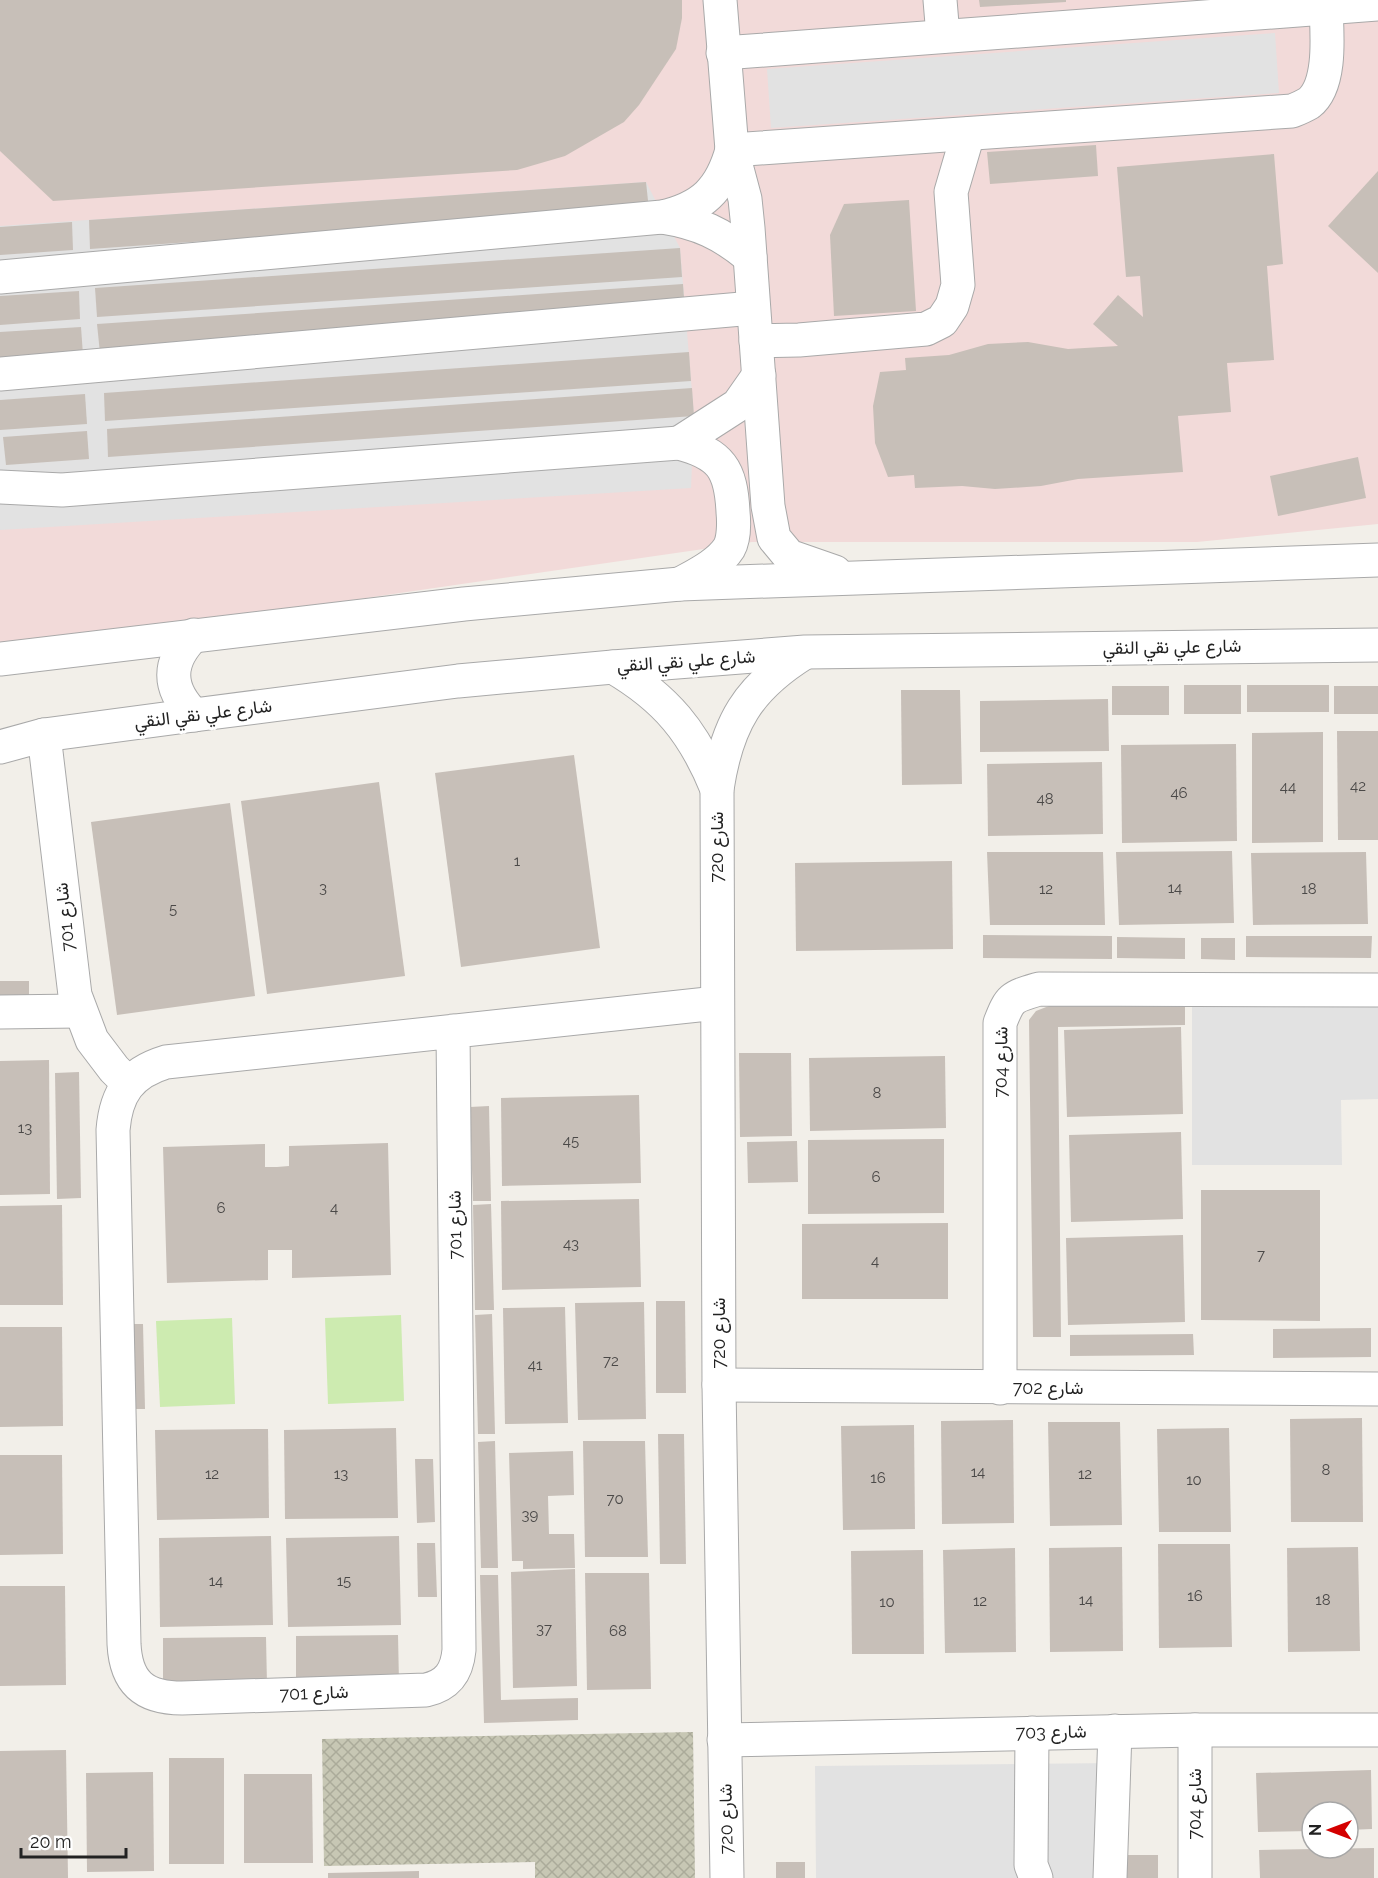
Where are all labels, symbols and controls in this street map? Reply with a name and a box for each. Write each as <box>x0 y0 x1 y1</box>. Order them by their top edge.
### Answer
street label: شارع علي نقي النقي <box>1103 635 1242 663</box>
street label: شارع علي نقي النقي <box>616 645 756 681</box>
street label: شارع علي نقي النقي <box>133 695 274 737</box>
house number: 42 <box>1350 777 1366 795</box>
house number: 44 <box>1280 778 1296 796</box>
house number: 46 <box>1170 784 1188 802</box>
house number: 48 <box>1036 790 1054 808</box>
street label: شارع 720 <box>706 812 729 882</box>
house number: 1 <box>514 852 521 870</box>
house number: 3 <box>319 879 327 897</box>
house number: 14 <box>1168 879 1182 897</box>
house number: 12 <box>1039 880 1053 898</box>
house number: 18 <box>1301 880 1317 898</box>
street label: شارع 701 <box>50 881 81 952</box>
house number: 5 <box>169 900 177 918</box>
street label: شارع 704 <box>989 1026 1014 1098</box>
house number: 8 <box>873 1084 882 1102</box>
house number: 13 <box>18 1119 32 1137</box>
house number: 45 <box>563 1132 579 1150</box>
house number: 6 <box>871 1168 881 1186</box>
street label: شارع 701 <box>443 1190 468 1260</box>
house number: 6 <box>216 1199 226 1217</box>
house number: 4 <box>330 1199 338 1217</box>
house number: 43 <box>563 1235 579 1253</box>
house number: 7 <box>1257 1246 1265 1264</box>
house number: 4 <box>871 1252 879 1270</box>
street label: شارع 720 <box>708 1298 731 1368</box>
house number: 72 <box>603 1352 619 1370</box>
house number: 41 <box>528 1356 543 1374</box>
street label: شارع 702 <box>1013 1377 1083 1400</box>
house number: 8 <box>1322 1461 1331 1479</box>
house number: 14 <box>971 1463 985 1481</box>
house number: 12 <box>205 1465 219 1483</box>
house number: 13 <box>334 1465 348 1483</box>
house number: 12 <box>1078 1465 1092 1483</box>
house number: 16 <box>870 1469 886 1487</box>
house number: 10 <box>1186 1471 1202 1489</box>
house number: 70 <box>606 1490 624 1508</box>
house number: 39 <box>522 1506 539 1524</box>
house number: 14 <box>209 1572 223 1590</box>
house number: 15 <box>337 1572 351 1590</box>
house number: 16 <box>1187 1587 1203 1605</box>
house number: 14 <box>1079 1591 1093 1609</box>
house number: 18 <box>1315 1591 1331 1609</box>
house number: 12 <box>973 1592 987 1610</box>
house number: 10 <box>879 1593 895 1611</box>
house number: 37 <box>536 1620 552 1638</box>
house number: 68 <box>609 1622 627 1640</box>
street label: شارع 701 <box>279 1681 349 1706</box>
street label: شارع 703 <box>1015 1720 1087 1745</box>
street label: شارع 704 <box>1184 1768 1207 1840</box>
street label: شارع 720 <box>714 1783 739 1855</box>
north arrow <box>1300 1800 1360 1860</box>
scale bar <box>21 1821 126 1859</box>
text: N <box>1306 1824 1325 1836</box>
text: 20 m <box>30 1831 72 1852</box>

